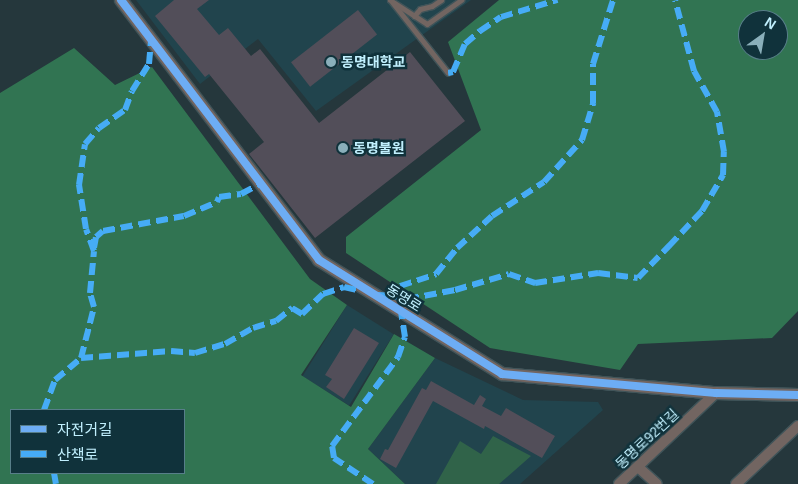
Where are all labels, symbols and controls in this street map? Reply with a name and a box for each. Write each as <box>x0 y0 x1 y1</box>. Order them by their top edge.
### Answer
north arrow <box>738 10 788 60</box>
text: N <box>762 14 779 33</box>
place label: 동명대학교 <box>341 54 405 70</box>
marker: 동명대학교 <box>325 56 337 68</box>
place label: 동명불원 <box>353 140 405 156</box>
marker: 동명불원 <box>337 142 349 154</box>
street label: 동명로 <box>383 281 425 315</box>
street label: 동명로92번길 <box>612 406 682 472</box>
legend <box>10 409 185 474</box>
text: 자전거길 <box>57 421 112 438</box>
text: 산책로 <box>57 446 98 463</box>

